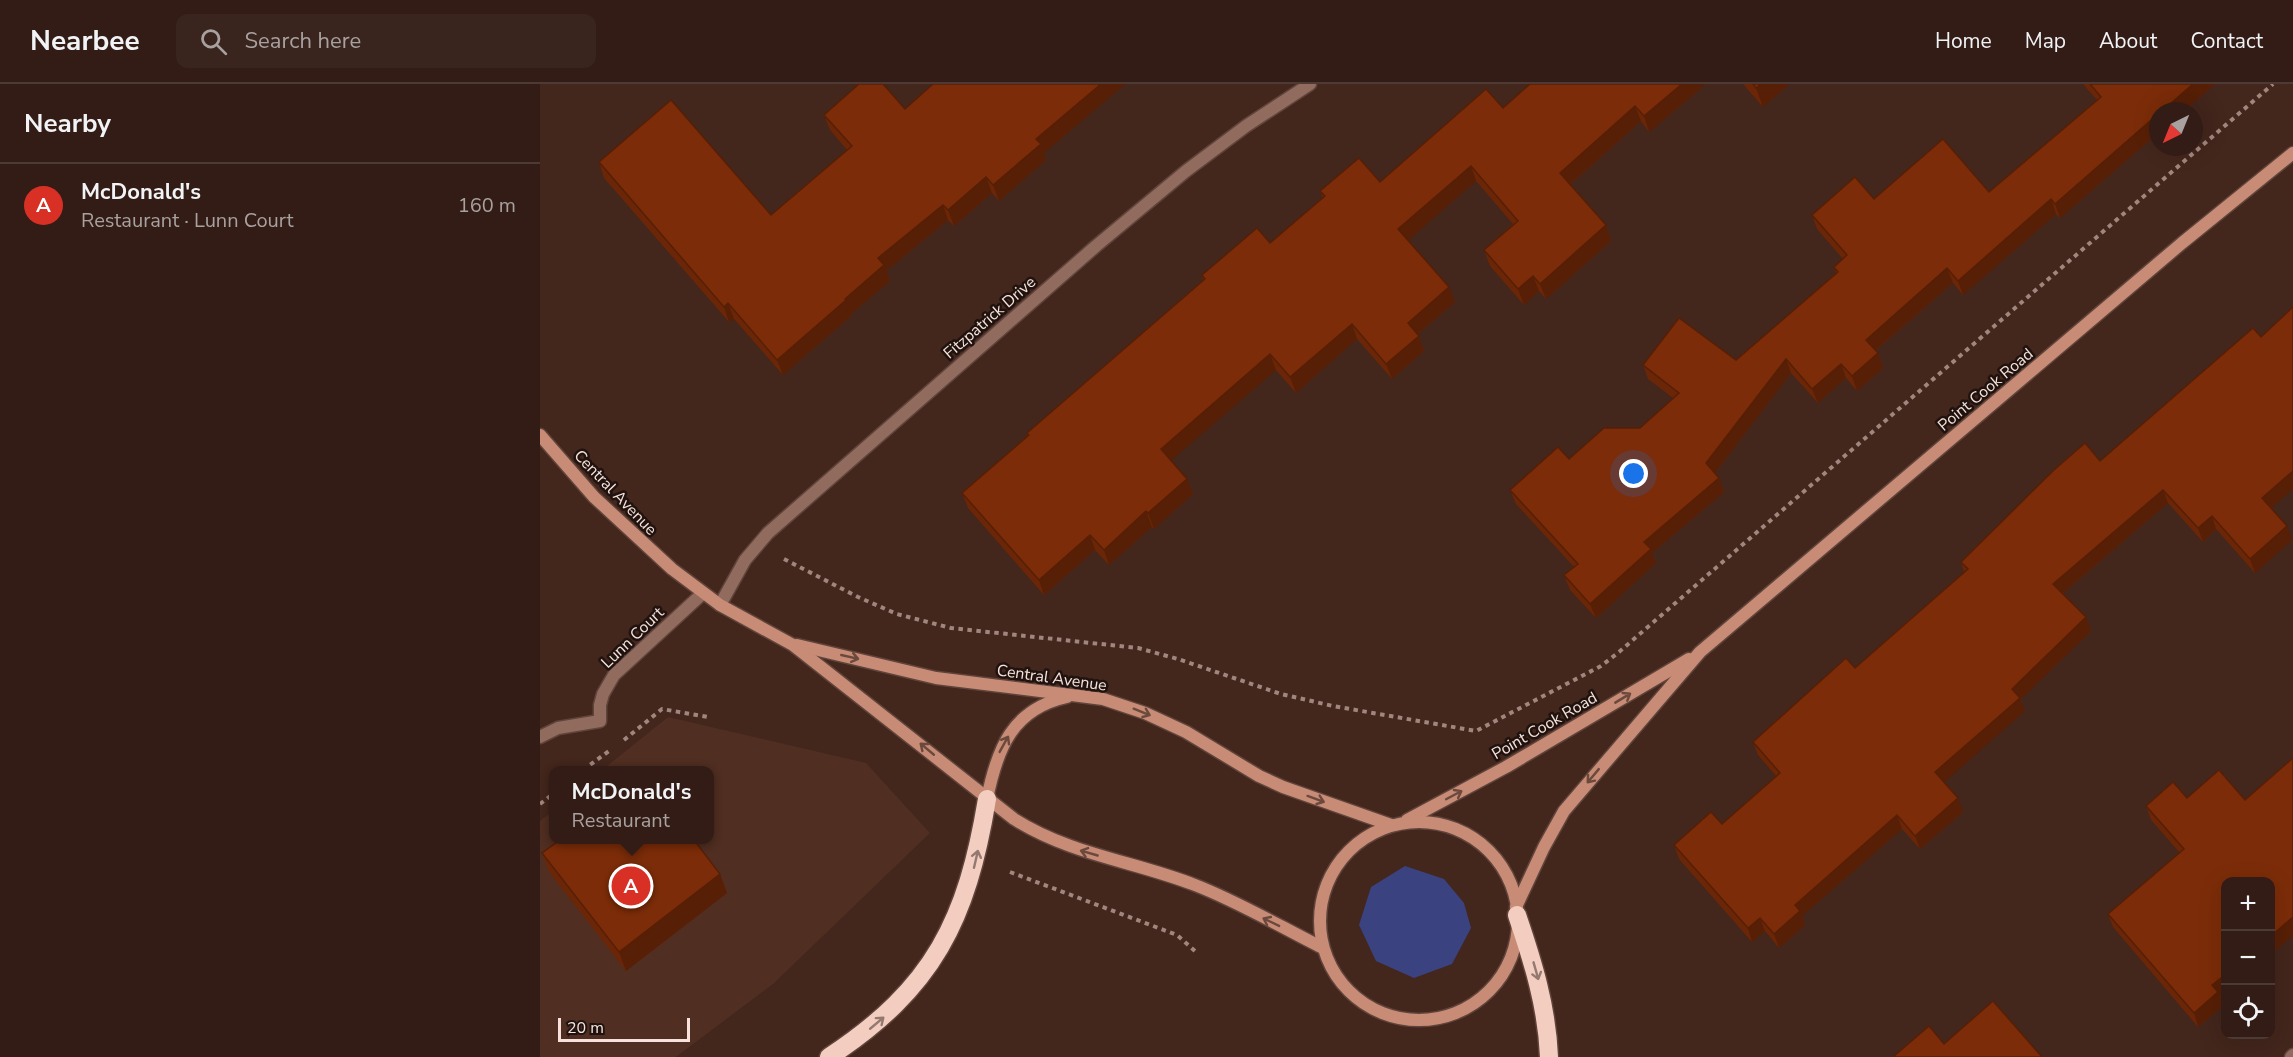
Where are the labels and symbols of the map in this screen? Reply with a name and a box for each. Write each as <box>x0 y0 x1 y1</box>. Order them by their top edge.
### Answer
north arrow <box>2149 102 2203 156</box>
street label: Fitzpatrick Drive <box>939 271 1041 364</box>
street label: Point Cook Road <box>1933 343 2038 436</box>
street label: Central Avenue <box>569 445 662 540</box>
your location <box>1619 459 1648 488</box>
street label: Lunn Court <box>596 602 669 673</box>
one-way arrow <box>840 652 859 664</box>
street label: Central Avenue <box>995 659 1108 697</box>
street label: Point Cook Road <box>1488 687 1601 765</box>
one-way arrow <box>1614 692 1631 704</box>
one-way arrow <box>1132 708 1151 719</box>
one-way arrow <box>999 735 1010 753</box>
one-way arrow <box>920 742 935 756</box>
one-way arrow <box>1586 768 1600 783</box>
one-way arrow <box>1444 789 1462 800</box>
one-way arrow <box>1307 794 1325 805</box>
one-way arrow <box>1080 847 1099 858</box>
one-way arrow <box>970 849 982 868</box>
pin: A <box>612 864 650 908</box>
one-way arrow <box>1262 915 1280 927</box>
one-way arrow <box>1531 961 1542 980</box>
scale bar <box>558 1015 690 1042</box>
one-way arrow <box>869 1016 885 1029</box>

